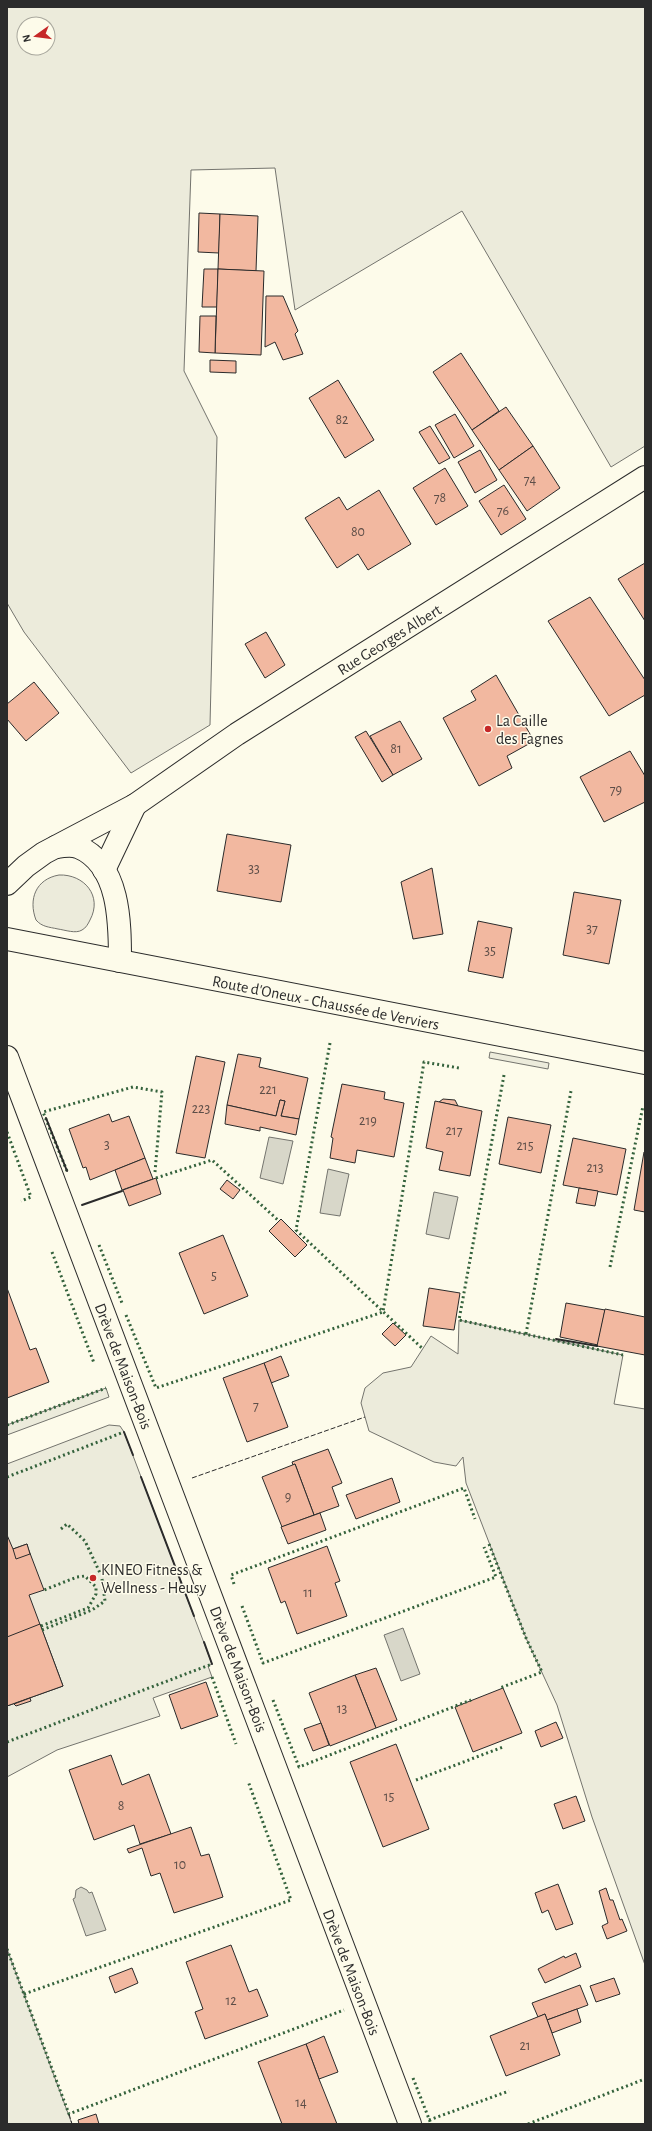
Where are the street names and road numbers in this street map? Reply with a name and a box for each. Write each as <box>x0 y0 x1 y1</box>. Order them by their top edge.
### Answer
street label: Rue Georges Albert <box>335 602 444 678</box>
street label: Route d'Oneux - Chaussée de Verviers <box>211 973 441 1033</box>
street label: Drève de Maison-Bois <box>92 1301 155 1432</box>
street label: Drève de Maison-Bois <box>207 1604 270 1735</box>
street label: Drève de Maison-Bois <box>320 1907 383 2038</box>

